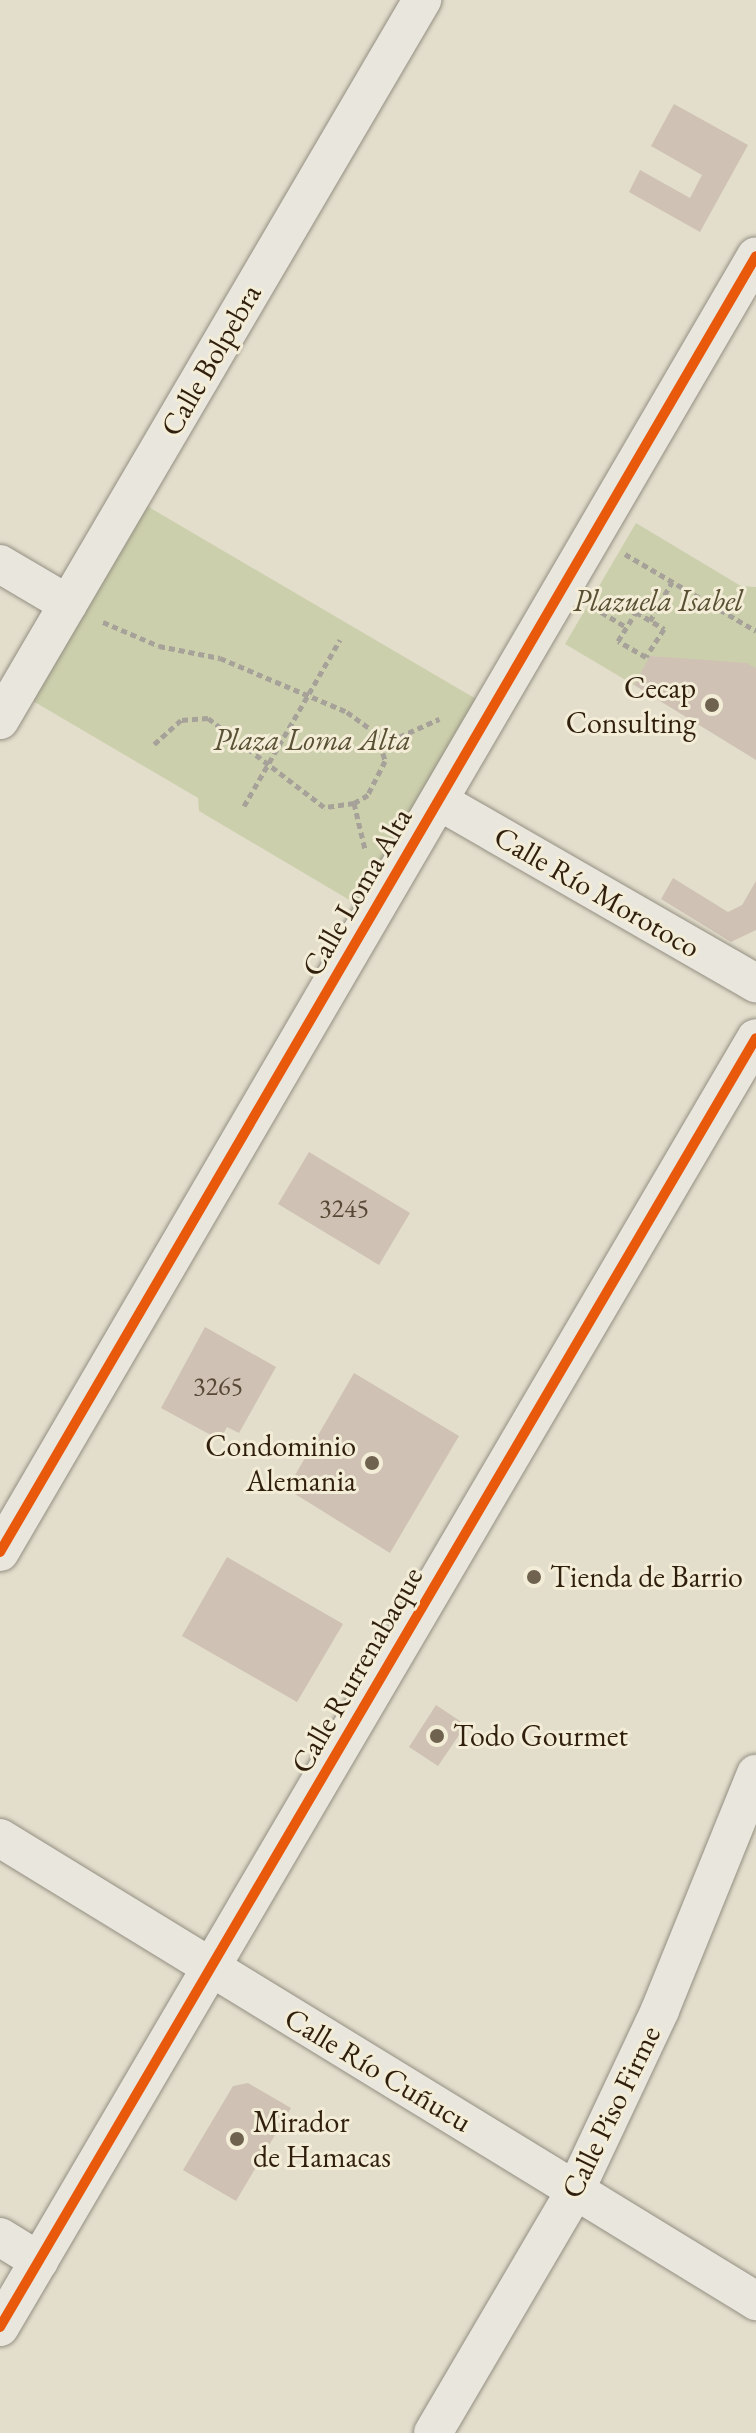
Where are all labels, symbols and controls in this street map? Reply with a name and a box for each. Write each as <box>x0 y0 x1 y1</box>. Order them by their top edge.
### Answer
street label: Calle Bolpebra <box>153 278 269 442</box>
park label: Plazuela Isabel <box>573 583 743 619</box>
place label: Cecap Consulting <box>566 670 696 740</box>
marker: Cecap Consulting <box>703 696 721 714</box>
park label: Plaza Loma Alta <box>213 722 411 758</box>
street label: Calle Loma Alta <box>294 801 420 983</box>
street label: Calle Río Morotoco <box>488 818 706 966</box>
house number: 3245 <box>319 1193 369 1225</box>
house number: 3265 <box>193 1371 243 1403</box>
place label: Condominio Alemania <box>205 1428 356 1498</box>
marker: Condominio Alemania <box>363 1454 381 1472</box>
place label: Tienda de Barrio <box>550 1559 743 1595</box>
street label: Calle Rurrenabaque <box>283 1560 431 1780</box>
marker: Tienda de Barrio <box>525 1568 543 1586</box>
place label: Todo Gourmet <box>453 1718 628 1754</box>
marker: Todo Gourmet <box>428 1727 446 1745</box>
street label: Calle Río Cuñucu <box>278 2000 478 2140</box>
street label: Calle Piso Firme <box>554 2020 668 2204</box>
place label: Mirador de Hamacas <box>253 2104 391 2174</box>
marker: Mirador de Hamacas <box>228 2130 246 2148</box>

